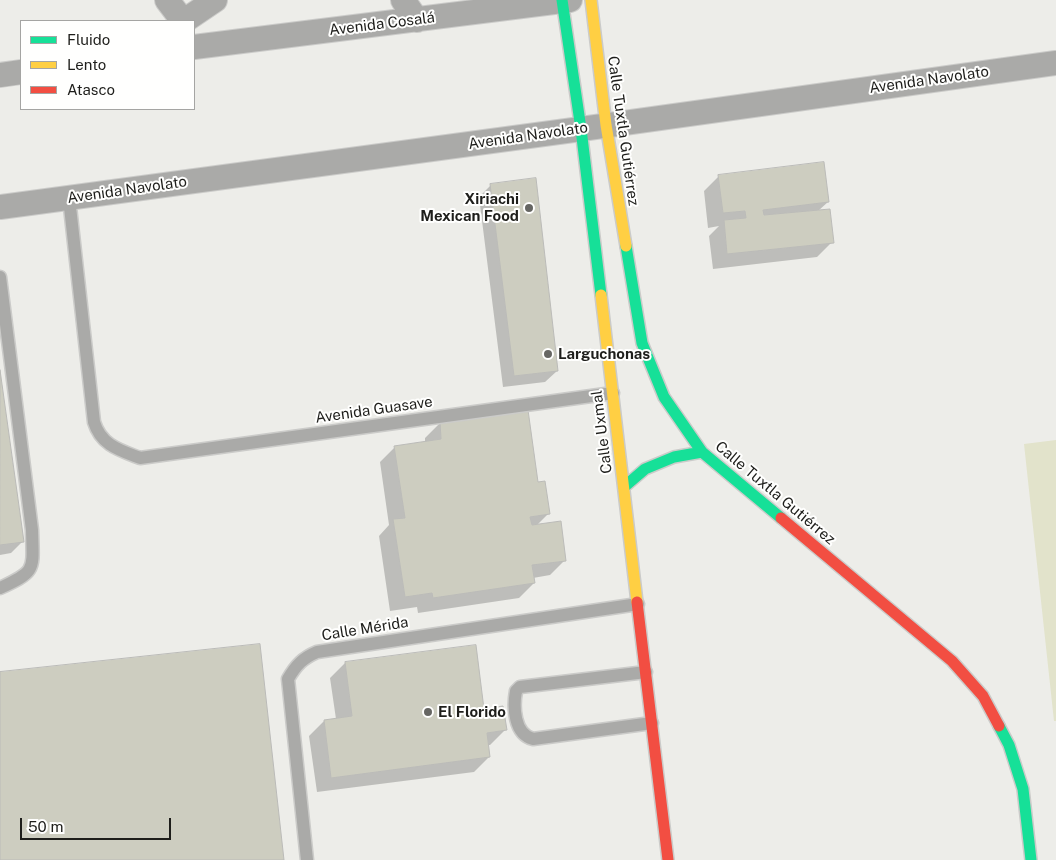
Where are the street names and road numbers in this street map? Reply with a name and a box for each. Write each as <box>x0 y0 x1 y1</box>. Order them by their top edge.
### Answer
street label: Avenida Cosalá <box>328 9 436 39</box>
street label: Calle Tuxtla Gutiérrez <box>604 55 642 207</box>
street label: Avenida Navolato <box>868 63 990 97</box>
street label: Avenida Navolato <box>467 119 589 153</box>
street label: Avenida Navolato <box>66 173 188 207</box>
street label: Calle Uxmal <box>588 389 616 475</box>
street label: Avenida Guasave <box>314 393 434 427</box>
street label: Calle Tuxtla Gutiérrez <box>711 438 839 548</box>
street label: Calle Mérida <box>320 613 410 645</box>

